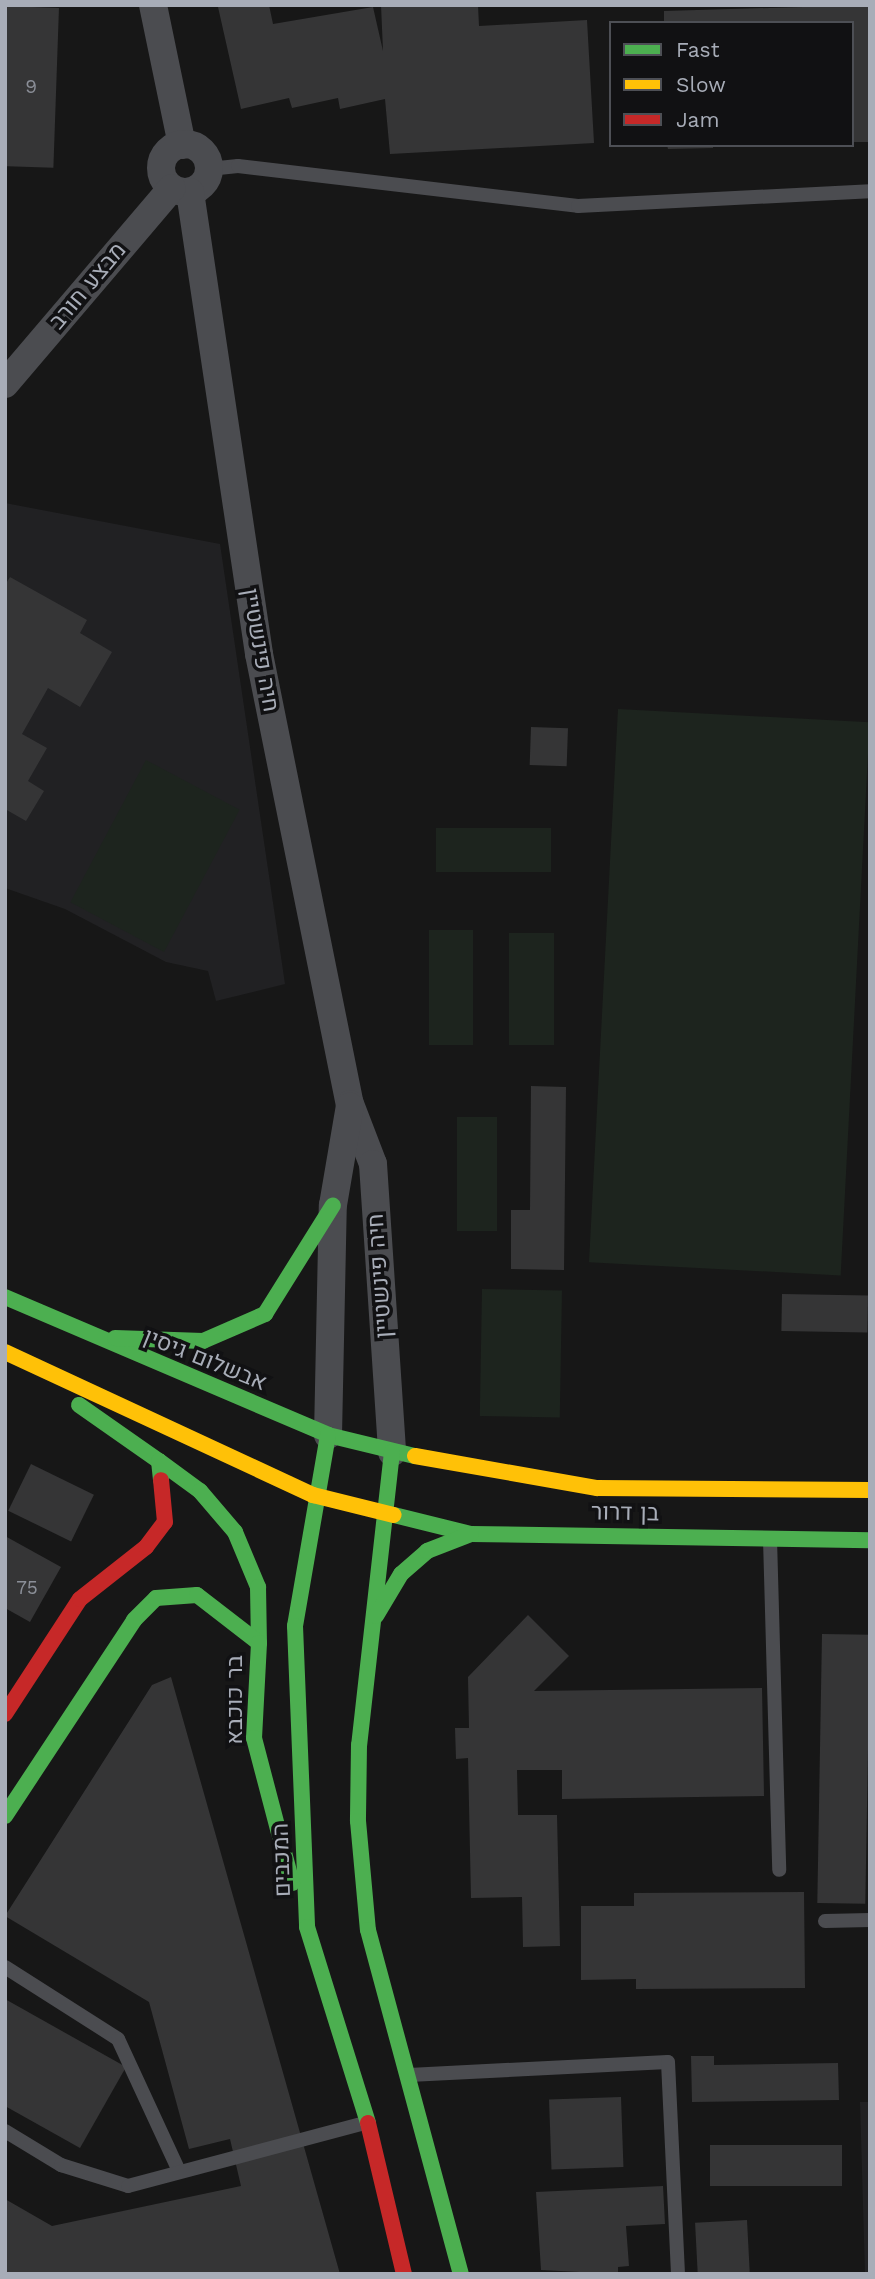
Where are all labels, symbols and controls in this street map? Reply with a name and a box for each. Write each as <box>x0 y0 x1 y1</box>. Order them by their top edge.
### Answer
legend <box>609 21 854 147</box>
text: Fast <box>676 37 720 62</box>
text: Slow <box>676 72 726 97</box>
house number: 9 <box>25 76 37 98</box>
text: Jam <box>676 107 719 132</box>
street label: מבצע חורב <box>44 237 132 335</box>
street label: חיה פינשטיין <box>236 586 284 714</box>
street label: חיה פינשטיין <box>362 1213 398 1339</box>
street label: אבשלום גיסין <box>139 1323 271 1397</box>
street label: בן דרור <box>591 1499 659 1527</box>
house number: 75 <box>16 1577 38 1599</box>
street label: בר כוכבא <box>221 1655 249 1745</box>
street label: המכבים <box>267 1822 297 1898</box>

